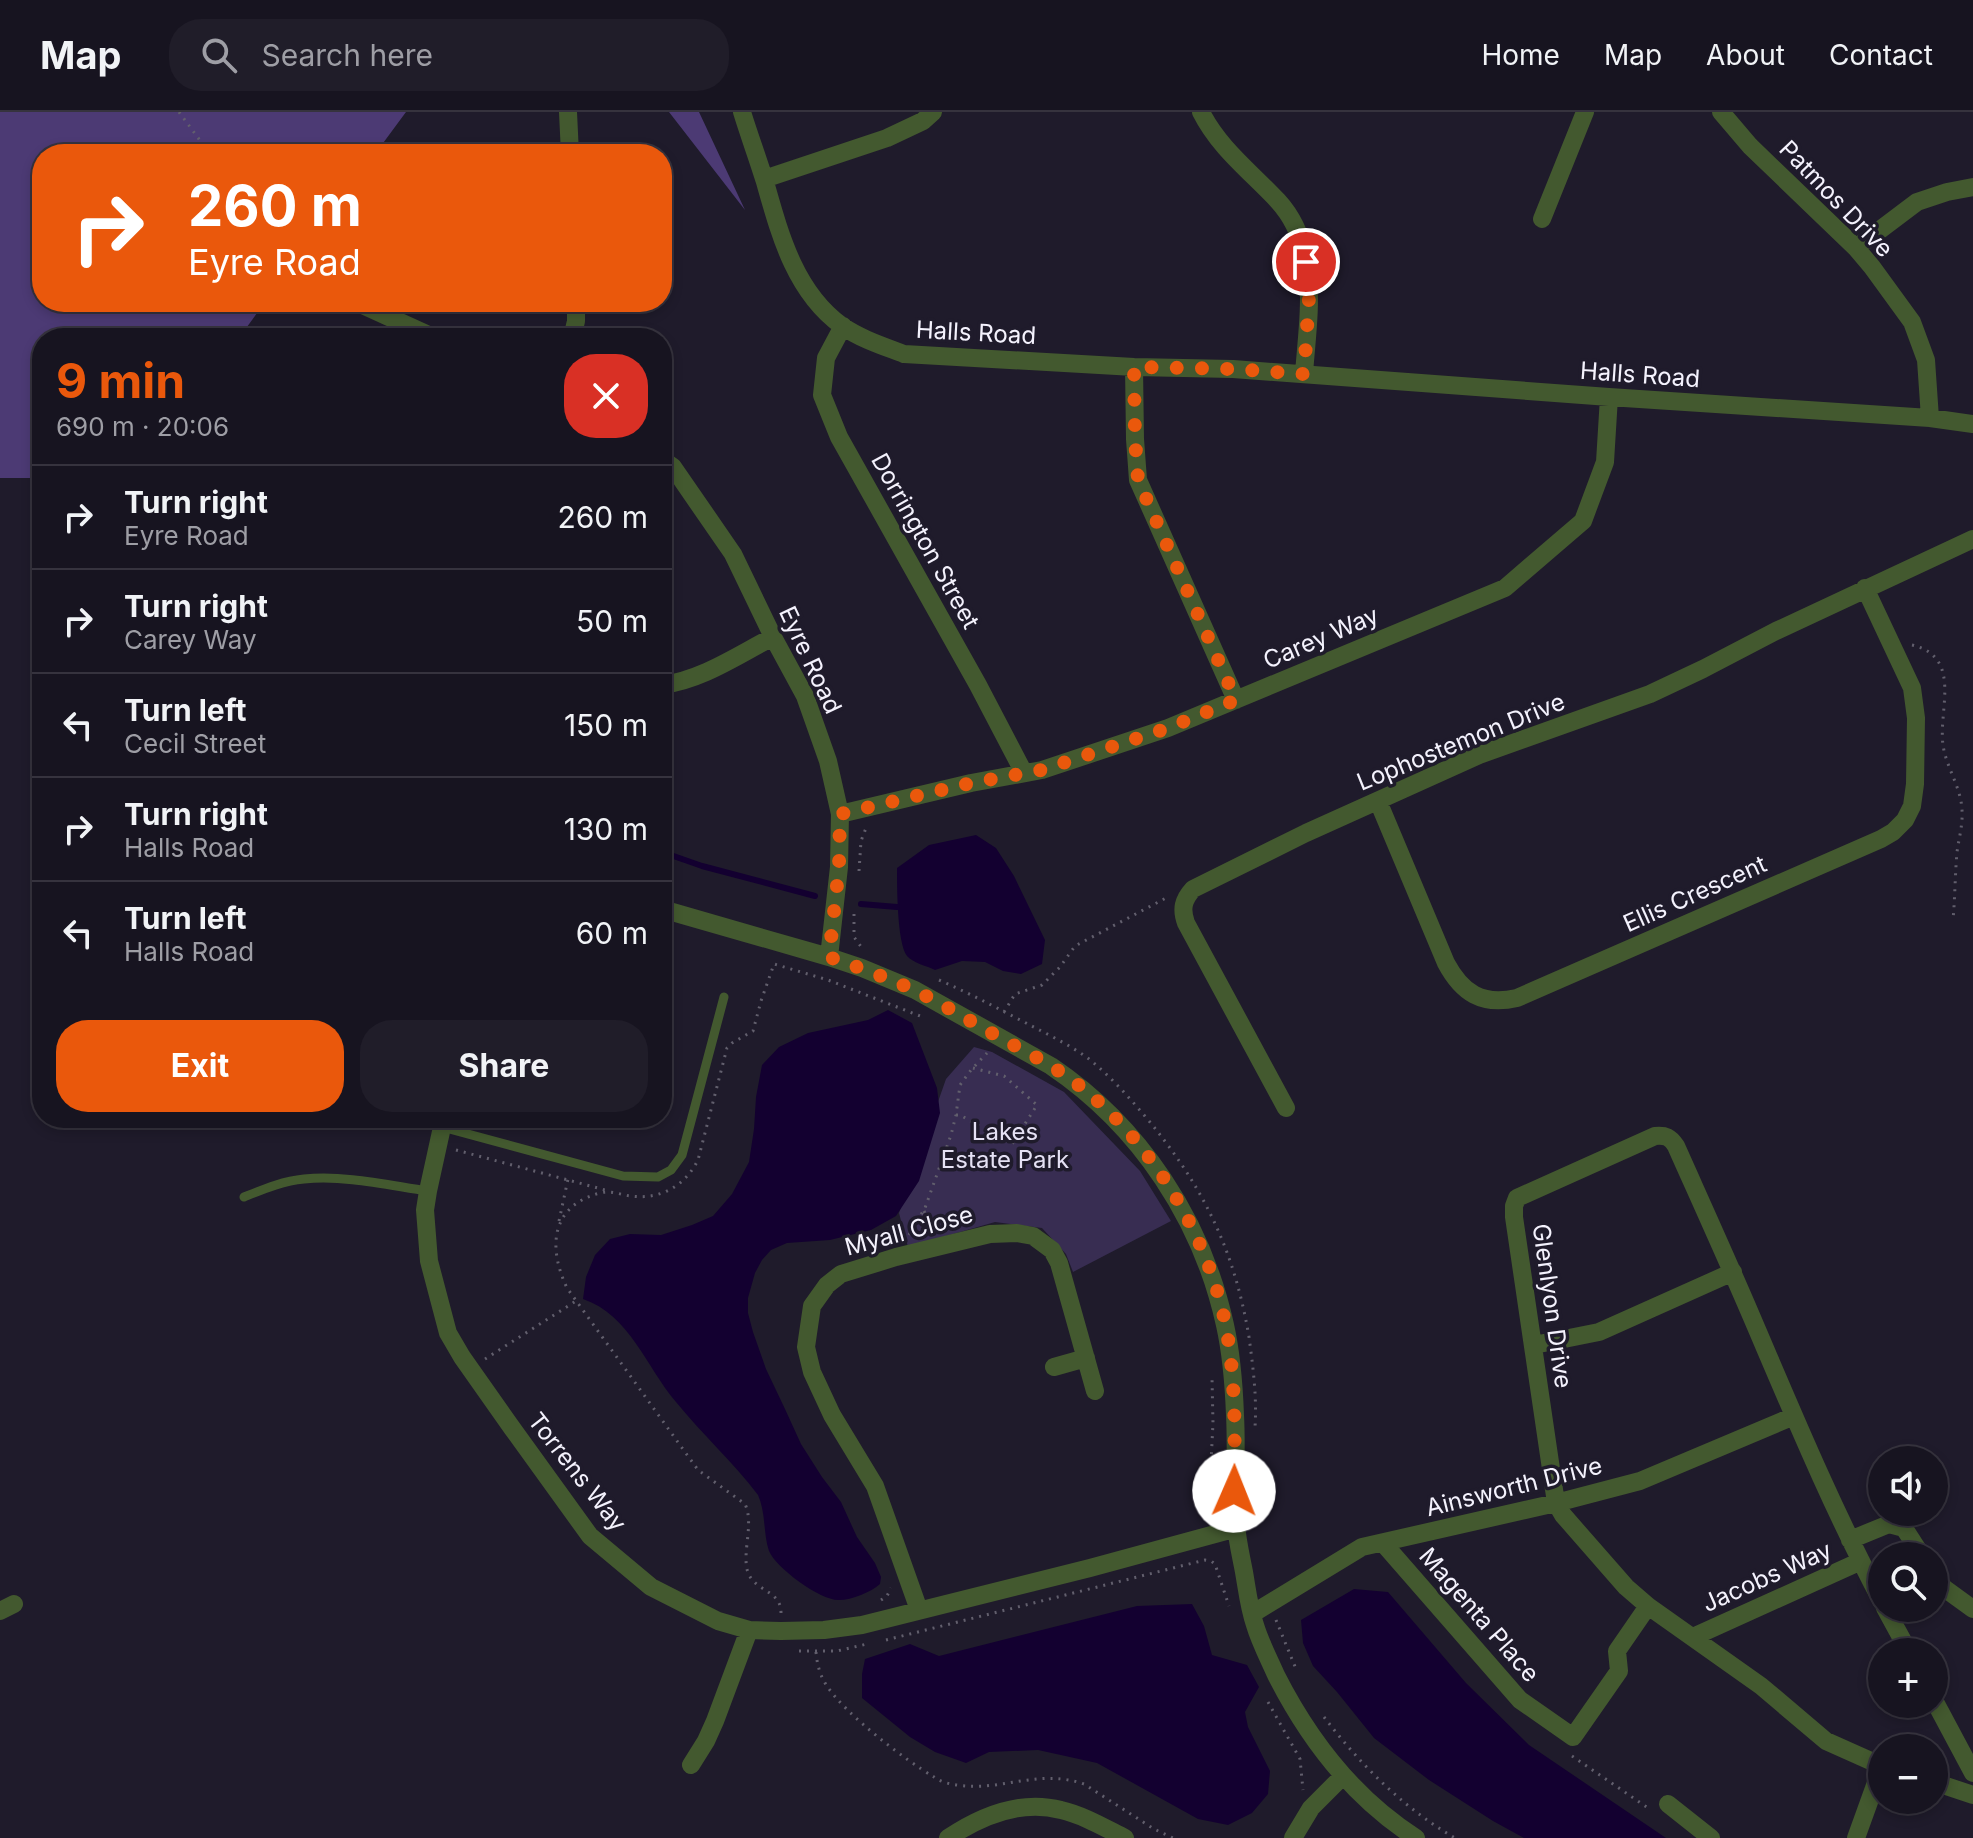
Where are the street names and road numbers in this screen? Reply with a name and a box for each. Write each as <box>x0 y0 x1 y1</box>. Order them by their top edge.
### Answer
street label: Patmos Drive <box>1773 134 1899 263</box>
street label: Halls Road <box>915 315 1037 350</box>
street label: Halls Road <box>1579 356 1701 393</box>
street label: Dorrington Street <box>865 448 986 634</box>
street label: Carey Way <box>1259 600 1383 675</box>
street label: Eyre Road <box>773 601 848 718</box>
street label: Lophostemon Drive <box>1353 687 1569 796</box>
street label: Ellis Crescent <box>1619 849 1771 938</box>
street label: Myall Close <box>842 1200 976 1262</box>
street label: Glenlyon Drive <box>1527 1222 1578 1390</box>
street label: Torrens Way <box>522 1407 633 1537</box>
street label: Ainsworth Drive <box>1423 1451 1605 1522</box>
street label: Jacobs Way <box>1698 1535 1836 1618</box>
street label: Magenta Place <box>1413 1542 1546 1688</box>

